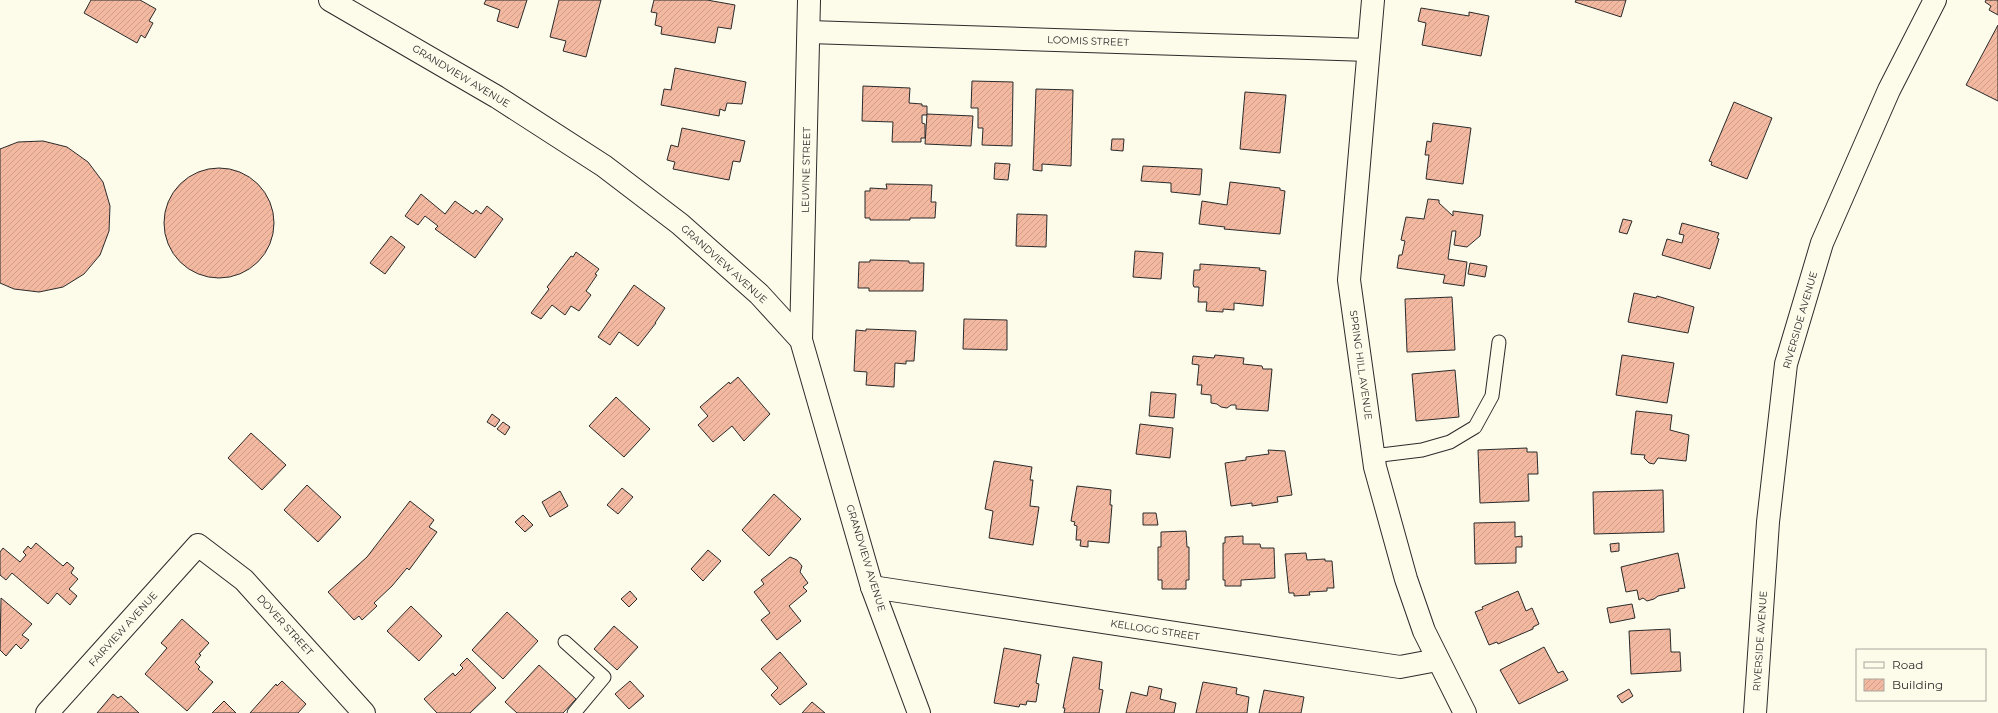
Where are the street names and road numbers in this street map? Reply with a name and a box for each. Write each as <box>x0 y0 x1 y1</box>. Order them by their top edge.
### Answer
street label: LOOMIS STREET <box>1047 33 1129 49</box>
street label: GRANDVIEW AVENUE <box>410 42 512 110</box>
street label: LEUVINE STREET <box>799 127 813 213</box>
street label: GRANDVIEW AVENUE <box>678 222 770 306</box>
street label: RIVERSIDE AVENUE <box>1780 270 1820 370</box>
street label: SPRING HILL AVENUE <box>1347 309 1375 421</box>
street label: GRANDVIEW AVENUE <box>843 503 889 614</box>
street label: FAIRVIEW AVENUE <box>86 589 160 669</box>
street label: RIVERSIDE AVENUE <box>1750 590 1770 692</box>
street label: DOVER STREET <box>254 592 316 659</box>
street label: KELLOGG STREET <box>1110 617 1201 644</box>

